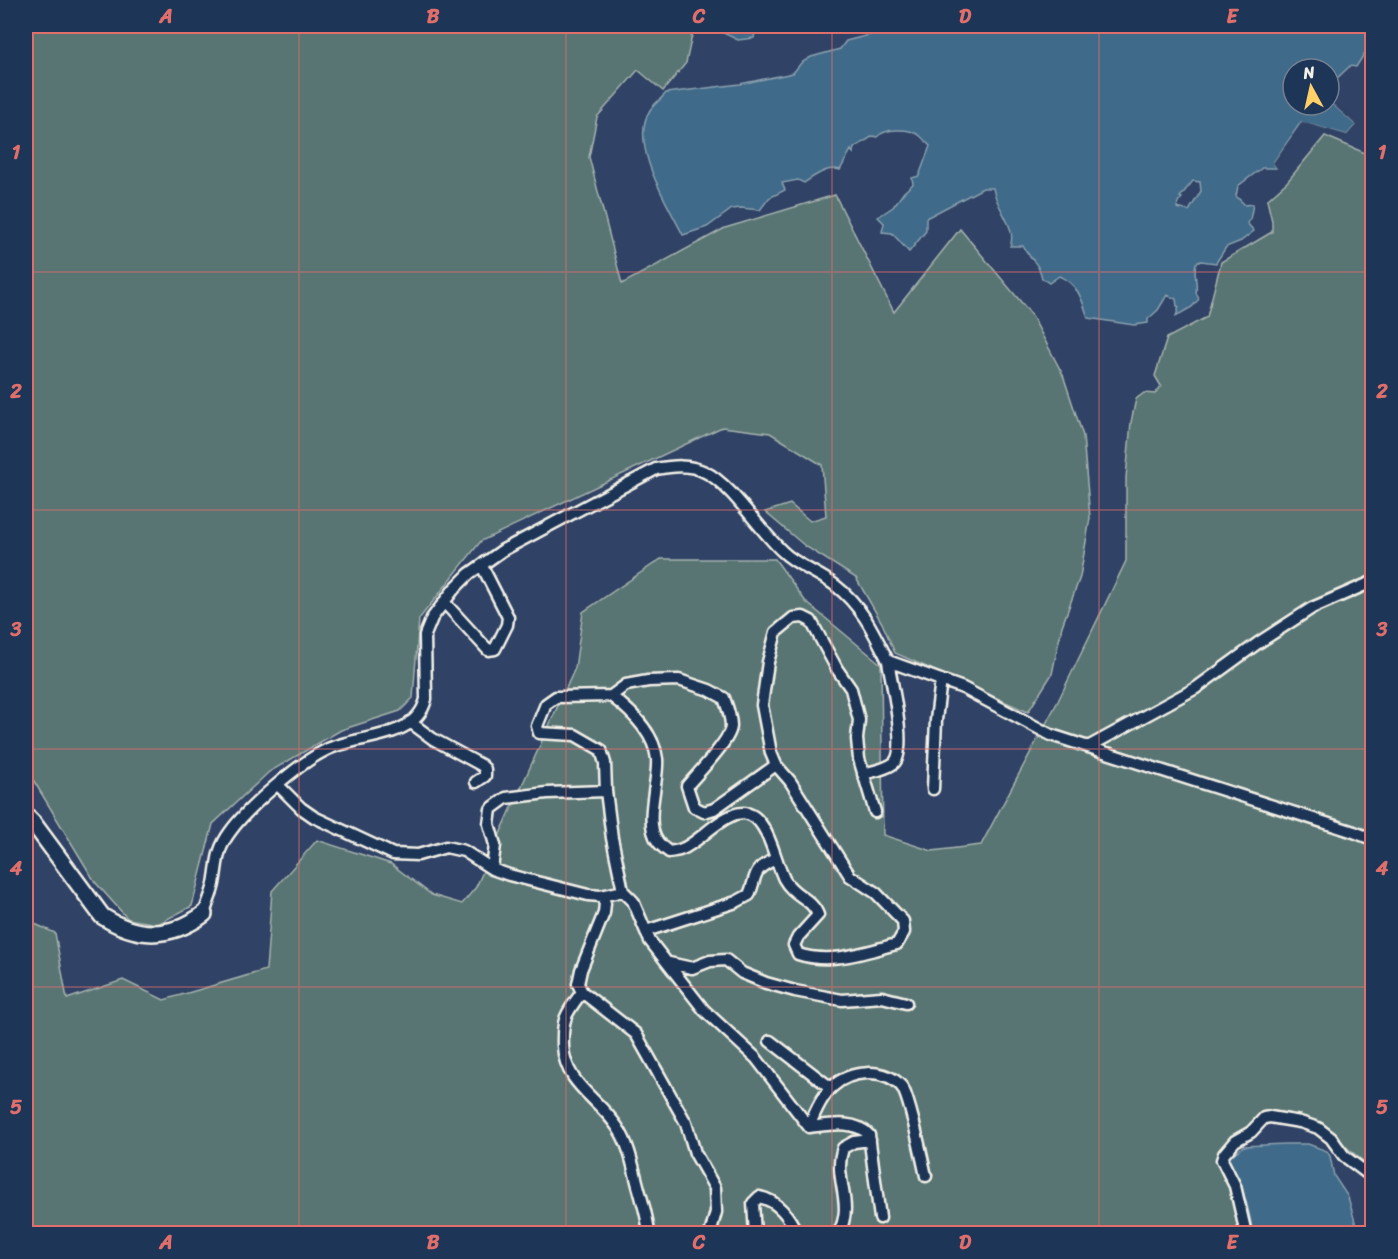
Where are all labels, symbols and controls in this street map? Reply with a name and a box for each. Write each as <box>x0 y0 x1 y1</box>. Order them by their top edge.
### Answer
text: A <box>158 0 173 34</box>
text: B <box>427 0 440 34</box>
text: C <box>692 0 706 34</box>
text: D <box>959 0 972 34</box>
text: E <box>1226 0 1239 34</box>
north arrow <box>1281 57 1341 117</box>
text: N <box>1300 57 1317 88</box>
text: 1 <box>12 135 21 170</box>
text: 1 <box>1378 135 1387 170</box>
text: 2 <box>9 374 22 409</box>
text: 2 <box>1375 374 1388 409</box>
text: 3 <box>10 612 22 647</box>
text: 3 <box>1376 612 1388 647</box>
text: 4 <box>9 851 23 886</box>
text: 4 <box>1375 851 1389 886</box>
text: 5 <box>10 1090 22 1125</box>
text: 5 <box>1376 1090 1388 1125</box>
text: A <box>158 1225 173 1259</box>
text: B <box>427 1225 440 1259</box>
text: C <box>692 1225 706 1259</box>
text: D <box>959 1225 972 1259</box>
text: E <box>1226 1225 1239 1259</box>

